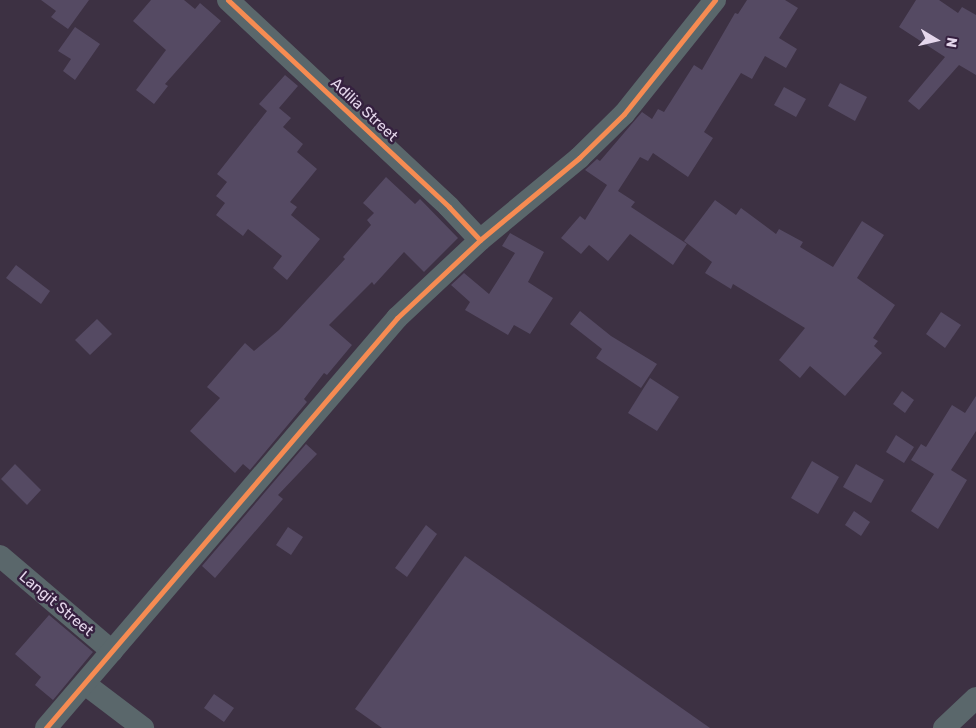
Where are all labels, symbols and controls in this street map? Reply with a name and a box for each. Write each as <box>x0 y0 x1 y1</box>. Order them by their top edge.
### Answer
north arrow <box>911 15 961 65</box>
text: N <box>942 36 960 49</box>
street label: Adilia Street <box>327 74 401 146</box>
street label: Langit Street <box>15 568 97 640</box>

